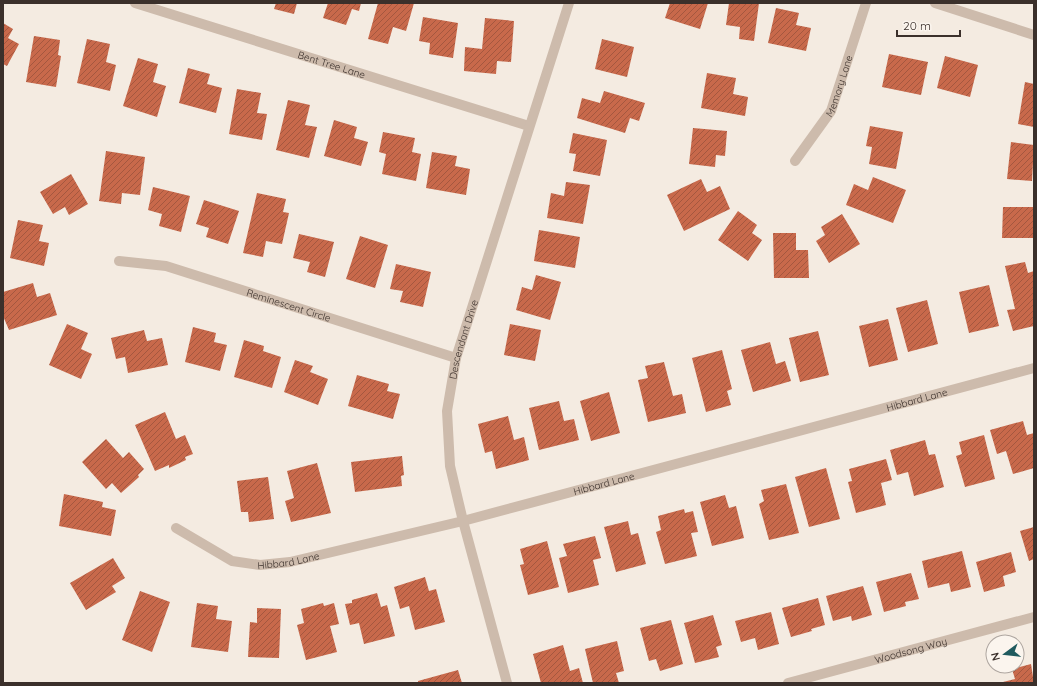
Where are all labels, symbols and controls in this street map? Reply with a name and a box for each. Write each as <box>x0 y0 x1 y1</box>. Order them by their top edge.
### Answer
scale bar <box>897 12 960 38</box>
text: 20 m <box>903 18 931 33</box>
street label: Bent Tree Lane <box>296 48 367 82</box>
street label: Memory Lane <box>823 53 856 120</box>
street label: Reminescent Circle <box>245 286 333 325</box>
street label: Descendant Drive <box>446 298 481 380</box>
street label: Hibbard Lane <box>885 385 949 414</box>
street label: Hibbard Lane <box>572 469 636 498</box>
street label: Hibbard Lane <box>257 549 321 572</box>
north arrow <box>985 634 1025 674</box>
street label: Woodsong Way <box>873 635 948 667</box>
text: N <box>988 651 1003 662</box>

